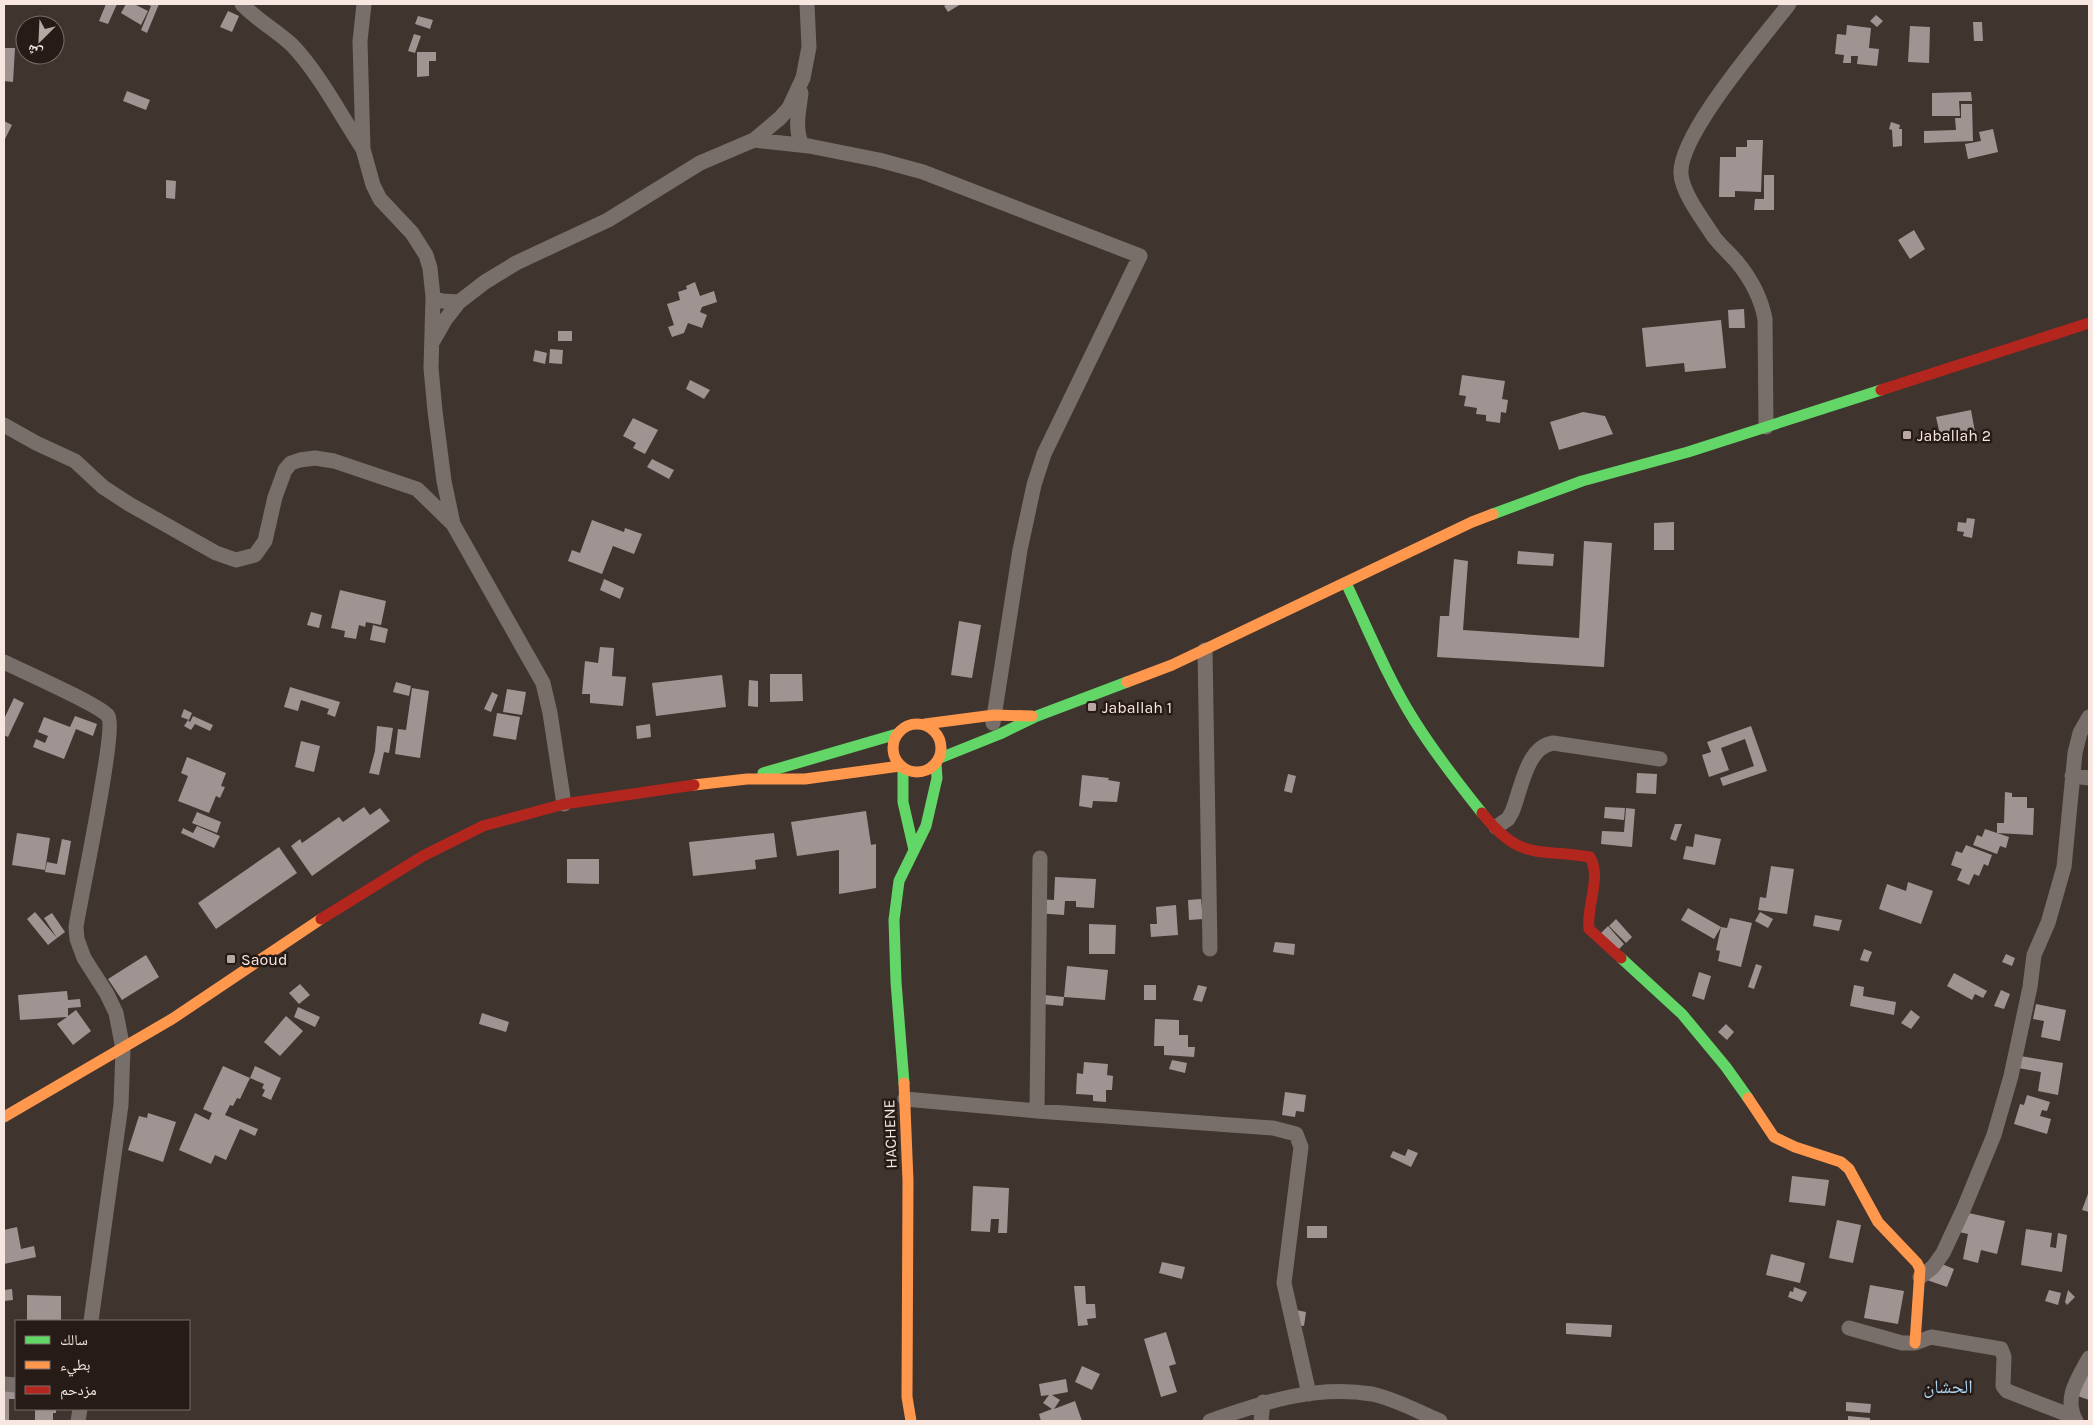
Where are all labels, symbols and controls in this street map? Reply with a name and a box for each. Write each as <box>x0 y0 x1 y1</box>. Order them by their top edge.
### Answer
north arrow <box>15 15 65 65</box>
text: ش <box>25 41 45 62</box>
place label: Jaballah 2 <box>1917 426 1991 445</box>
marker: Jaballah 2 <box>1901 429 1913 441</box>
place label: Jaballah 1 <box>1102 698 1172 717</box>
marker: Jaballah 1 <box>1086 701 1098 713</box>
place label: Saoud <box>241 950 287 969</box>
marker: Saoud <box>225 953 237 965</box>
street label: HACHENE <box>879 1099 901 1169</box>
legend <box>15 1320 190 1410</box>
text: سالك <box>60 1331 88 1349</box>
text: بطيء <box>60 1356 90 1377</box>
district label: الحشان <box>1923 1376 1973 1398</box>
text: مزدحم <box>60 1381 97 1400</box>

